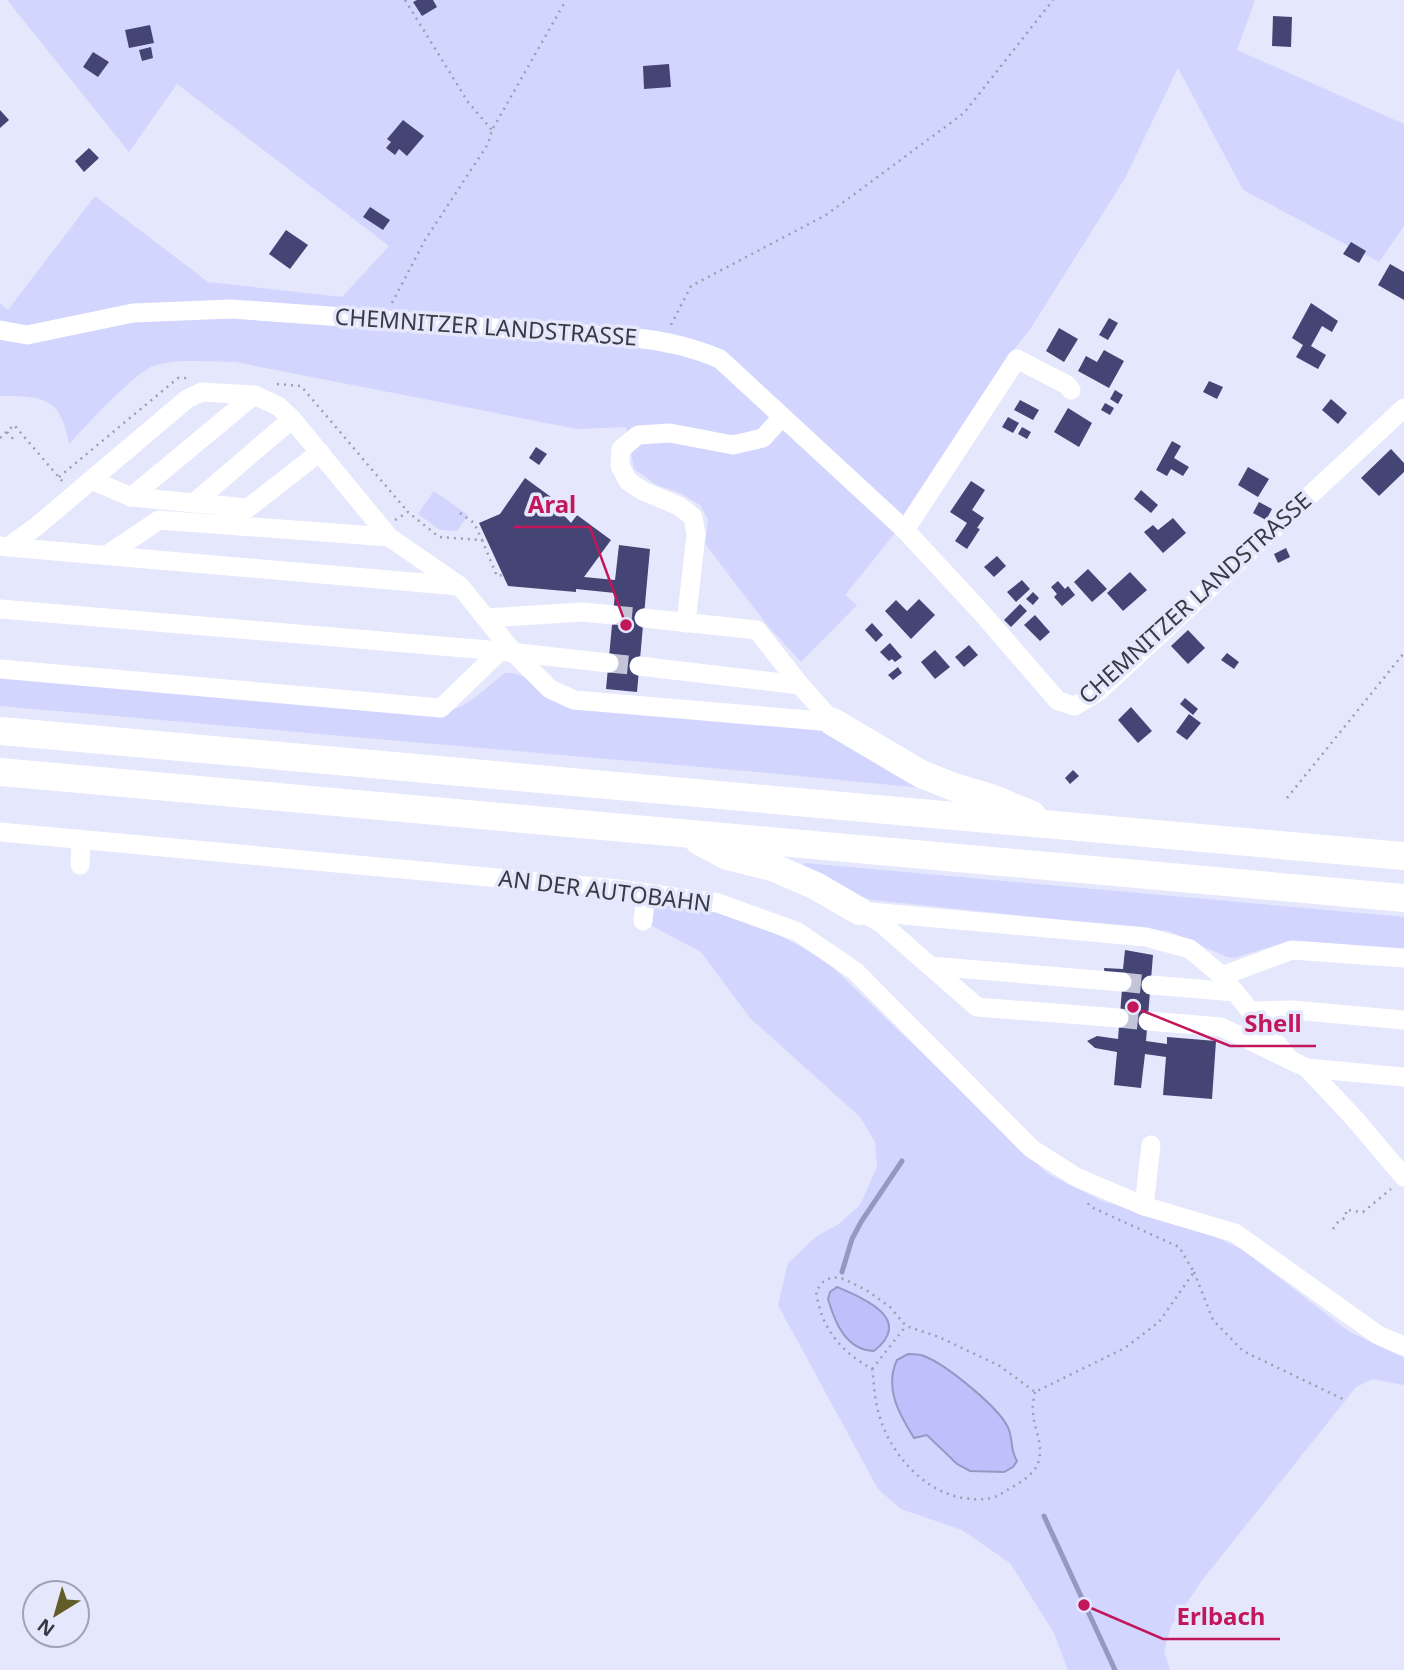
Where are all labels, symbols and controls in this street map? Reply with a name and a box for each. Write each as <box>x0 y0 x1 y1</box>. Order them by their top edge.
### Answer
street label: CHEMNITZER LANDSTRASSE <box>334 299 638 353</box>
callout: Aral <box>514 482 590 527</box>
street label: CHEMNITZER LANDSTRASSE <box>1071 484 1318 711</box>
text: Aral <box>528 487 576 520</box>
street label: AN DER AUTOBAHN <box>497 861 713 919</box>
callout: Shell <box>1230 1001 1316 1046</box>
text: Shell <box>1244 1006 1302 1039</box>
north arrow <box>21 1579 91 1649</box>
callout: Erlbach <box>1163 1594 1280 1639</box>
text: Erlbach <box>1177 1599 1265 1632</box>
text: N <box>32 1613 60 1643</box>

